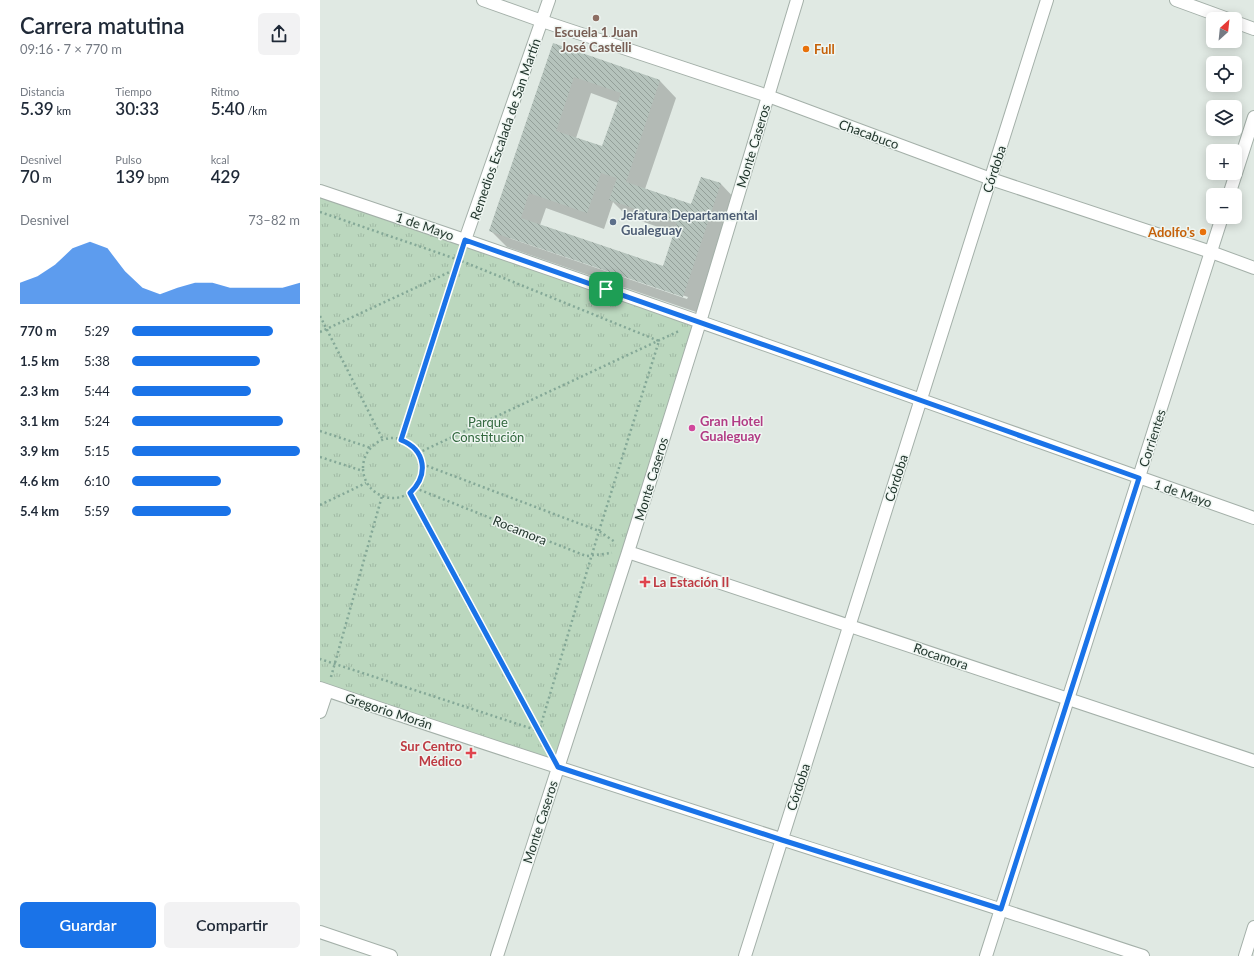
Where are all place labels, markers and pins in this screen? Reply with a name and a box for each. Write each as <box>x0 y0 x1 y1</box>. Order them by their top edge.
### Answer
marker: Escuela 1 Juan José Castelli <box>591 13 601 23</box>
place label: Escuela 1 Juan José Castelli <box>554 24 638 55</box>
place label: Full <box>814 41 835 57</box>
marker: Full <box>801 44 811 54</box>
place label: Jefatura Departamental Gualeguay <box>621 207 758 238</box>
marker: Jefatura Departamental Gualeguay <box>608 217 618 227</box>
place label: Adolfo's <box>1147 224 1195 240</box>
marker: Adolfo's <box>1198 227 1208 237</box>
pin <box>589 272 623 306</box>
place label: Gran Hotel Gualeguay <box>700 413 763 444</box>
marker: Gran Hotel Gualeguay <box>687 423 697 433</box>
place label: La Estación II <box>653 574 729 590</box>
marker: La Estación II <box>640 577 650 587</box>
place label: Sur Centro Médico <box>400 738 463 769</box>
marker: Sur Centro Médico <box>465 747 477 759</box>

